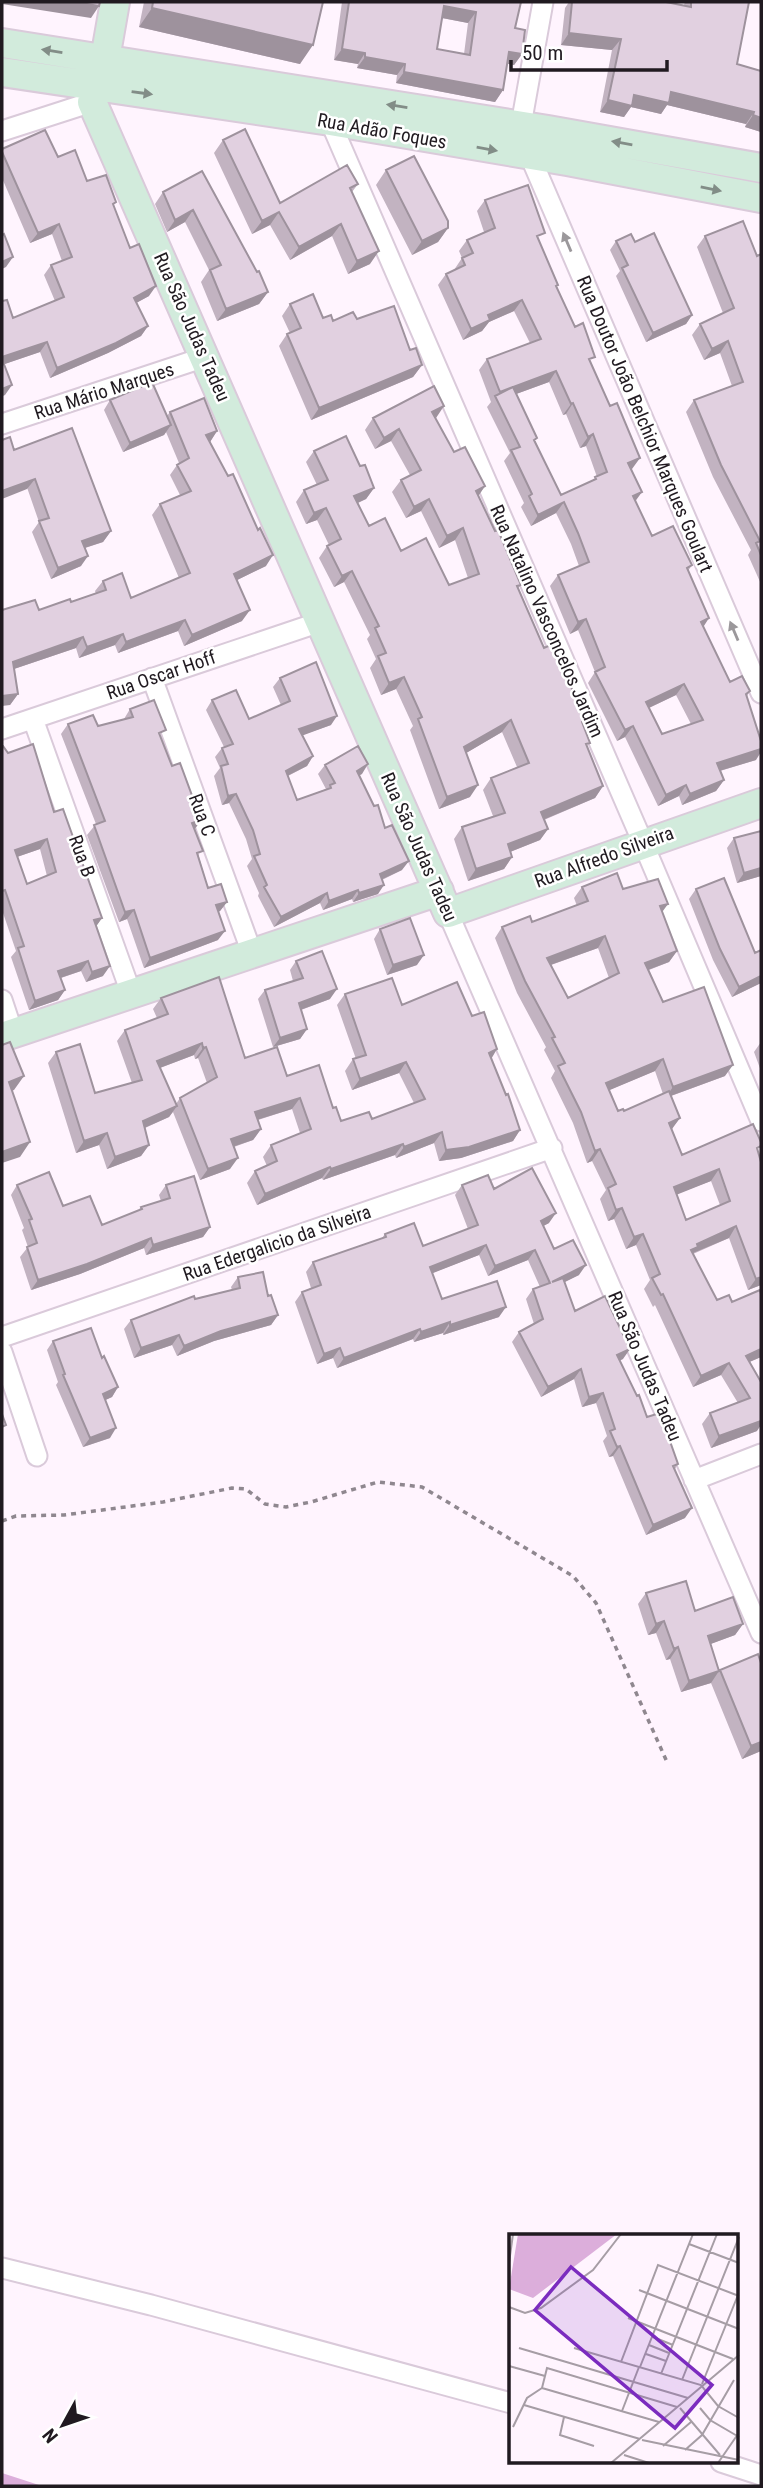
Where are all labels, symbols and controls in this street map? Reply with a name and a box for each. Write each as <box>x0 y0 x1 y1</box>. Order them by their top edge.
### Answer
scale bar <box>511 28 667 72</box>
text: 50 m <box>522 41 563 65</box>
one-way arrow <box>41 45 63 56</box>
one-way arrow <box>131 88 153 99</box>
one-way arrow <box>386 100 408 111</box>
street label: Rua Adão Foques <box>316 108 448 154</box>
one-way arrow <box>611 137 633 148</box>
one-way arrow <box>476 144 498 155</box>
one-way arrow <box>700 184 722 195</box>
one-way arrow <box>561 231 572 252</box>
street label: Rua São Judas Tadeu <box>149 249 235 405</box>
street label: Rua Doutor João Belchior Marques Goulart <box>572 272 718 576</box>
street label: Rua Mário Marques <box>31 358 177 424</box>
street label: Rua Natalino Vasconcelos Jardim <box>485 501 609 741</box>
one-way arrow <box>728 620 739 641</box>
street label: Rua Oscar Hoff <box>103 646 219 704</box>
street label: Rua São Judas Tadeu <box>376 769 462 925</box>
street label: Rua C <box>184 791 220 839</box>
street label: Rua Alfredo Silveira <box>531 821 677 893</box>
street label: Rua B <box>64 832 100 880</box>
street label: Rua Edergalicio da Silveira <box>180 1200 374 1286</box>
street label: Rua São Judas Tadeu <box>603 1288 687 1444</box>
inset map <box>509 2234 738 2464</box>
north arrow <box>28 2390 98 2460</box>
text: N <box>38 2424 63 2447</box>

